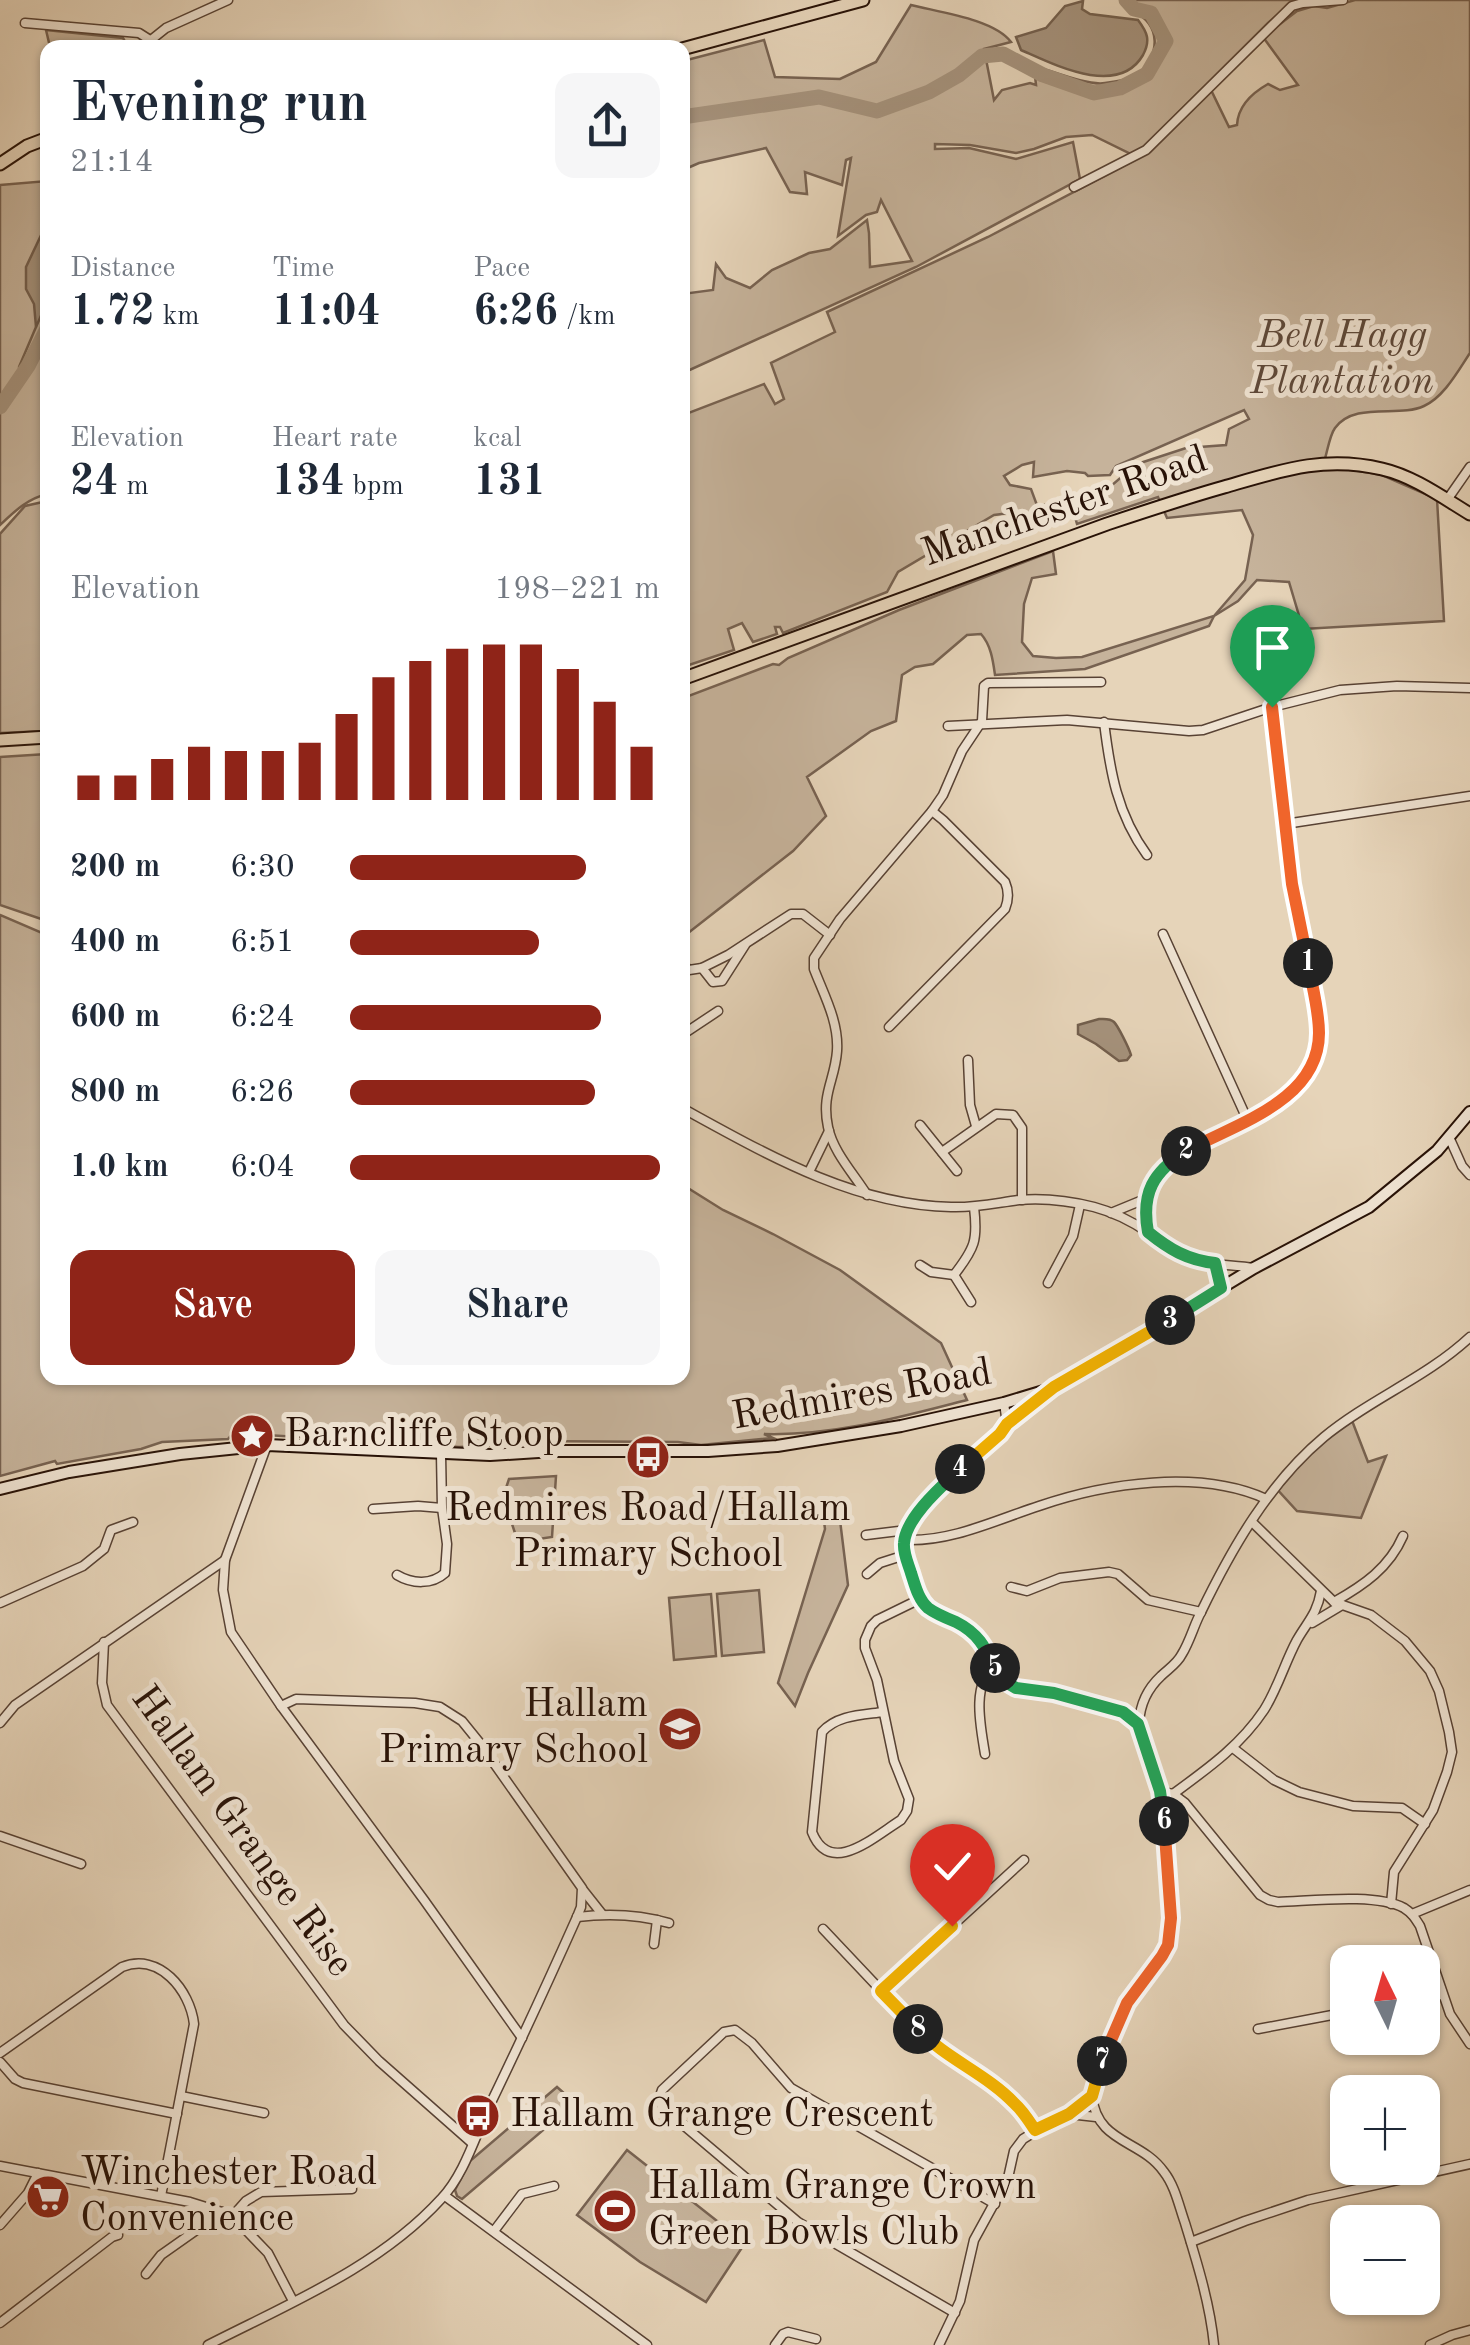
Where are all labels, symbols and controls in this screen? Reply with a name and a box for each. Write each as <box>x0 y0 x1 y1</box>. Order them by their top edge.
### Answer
button: share <box>555 73 660 178</box>
text: Evening run <box>70 78 368 133</box>
text: 21:14 <box>70 147 153 179</box>
text: Distance <box>70 255 175 283</box>
text: Time <box>272 255 334 283</box>
text: Pace <box>473 255 530 283</box>
text: 1.72 <box>70 292 155 334</box>
text: 11:04 <box>272 292 381 334</box>
text: 6:26 <box>473 292 558 334</box>
text: km <box>155 303 199 331</box>
text: /km <box>558 303 615 331</box>
park label: Bell Hagg Plantation <box>1249 317 1434 403</box>
text: Elevation <box>70 425 184 453</box>
text: Heart rate <box>272 425 398 453</box>
text: kcal <box>473 425 522 453</box>
street label: Manchester Road <box>917 440 1213 576</box>
text: 24 <box>70 462 119 504</box>
text: 134 <box>272 462 345 504</box>
text: 131 <box>473 462 546 504</box>
text: m <box>119 473 149 501</box>
text: bpm <box>345 473 404 501</box>
text: Elevation <box>70 574 200 606</box>
text: 198–221 m <box>494 574 660 606</box>
pin <box>1230 605 1315 708</box>
icon: arrive <box>1245 620 1300 675</box>
text: 200 m <box>70 852 160 884</box>
text: 6:30 <box>230 852 295 884</box>
text: 400 m <box>70 927 160 959</box>
text: 6:51 <box>230 927 295 959</box>
pin: 1 <box>1283 938 1333 988</box>
text: 1 <box>1300 949 1316 977</box>
text: 600 m <box>70 1002 160 1034</box>
text: 6:24 <box>230 1002 295 1034</box>
text: 800 m <box>70 1077 160 1109</box>
text: 6:26 <box>230 1077 295 1109</box>
pin: 2 <box>1161 1126 1211 1176</box>
text: 2 <box>1178 1137 1194 1165</box>
text: 1.0 km <box>70 1152 169 1184</box>
text: 6:04 <box>230 1152 295 1184</box>
button: Save <box>70 1250 355 1365</box>
button: Share <box>375 1250 660 1365</box>
pin: 3 <box>1145 1295 1195 1345</box>
text: 3 <box>1162 1306 1178 1334</box>
street label: Redmires Road <box>729 1353 995 1439</box>
place icon: Barncliffe Stoop <box>229 1413 275 1459</box>
place label: Barncliffe Stoop <box>284 1416 564 1456</box>
bus stop icon: Redmires Road/Hallam Primary School <box>625 1434 671 1480</box>
pin: 4 <box>935 1444 985 1494</box>
text: 4 <box>952 1455 968 1483</box>
place label: Redmires Road/Hallam Primary School <box>445 1490 851 1576</box>
pin: 5 <box>970 1643 1020 1693</box>
text: 5 <box>987 1654 1003 1682</box>
street label: Hallam Grange Rise <box>122 1679 360 1985</box>
place label: Hallam Primary School <box>379 1686 648 1772</box>
school or university icon: Hallam Primary School <box>657 1706 703 1752</box>
pin: 6 <box>1139 1796 1189 1846</box>
text: 6 <box>1156 1807 1172 1835</box>
pin <box>910 1824 995 1927</box>
icon: check <box>925 1839 980 1894</box>
north arrow <box>1330 1945 1440 2055</box>
map controls <box>1330 1945 1440 2315</box>
pin: 8 <box>893 2004 943 2054</box>
text: 8 <box>910 2015 926 2043</box>
pin: 7 <box>1077 2036 1127 2086</box>
text: 7 <box>1094 2047 1110 2075</box>
button: + <box>1330 2075 1440 2185</box>
bus stop icon: Hallam Grange Crescent <box>455 2093 501 2139</box>
place label: Hallam Grange Crescent <box>510 2096 934 2136</box>
place label: Winchester Road Convenience <box>80 2154 377 2240</box>
place label: Hallam Grange Crown Green Bowls Club <box>648 2168 1036 2254</box>
supermarket icon: Winchester Road Convenience <box>25 2174 71 2220</box>
sports icon: Hallam Grange Crown Green Bowls Club <box>592 2188 638 2234</box>
button: − <box>1330 2205 1440 2315</box>

